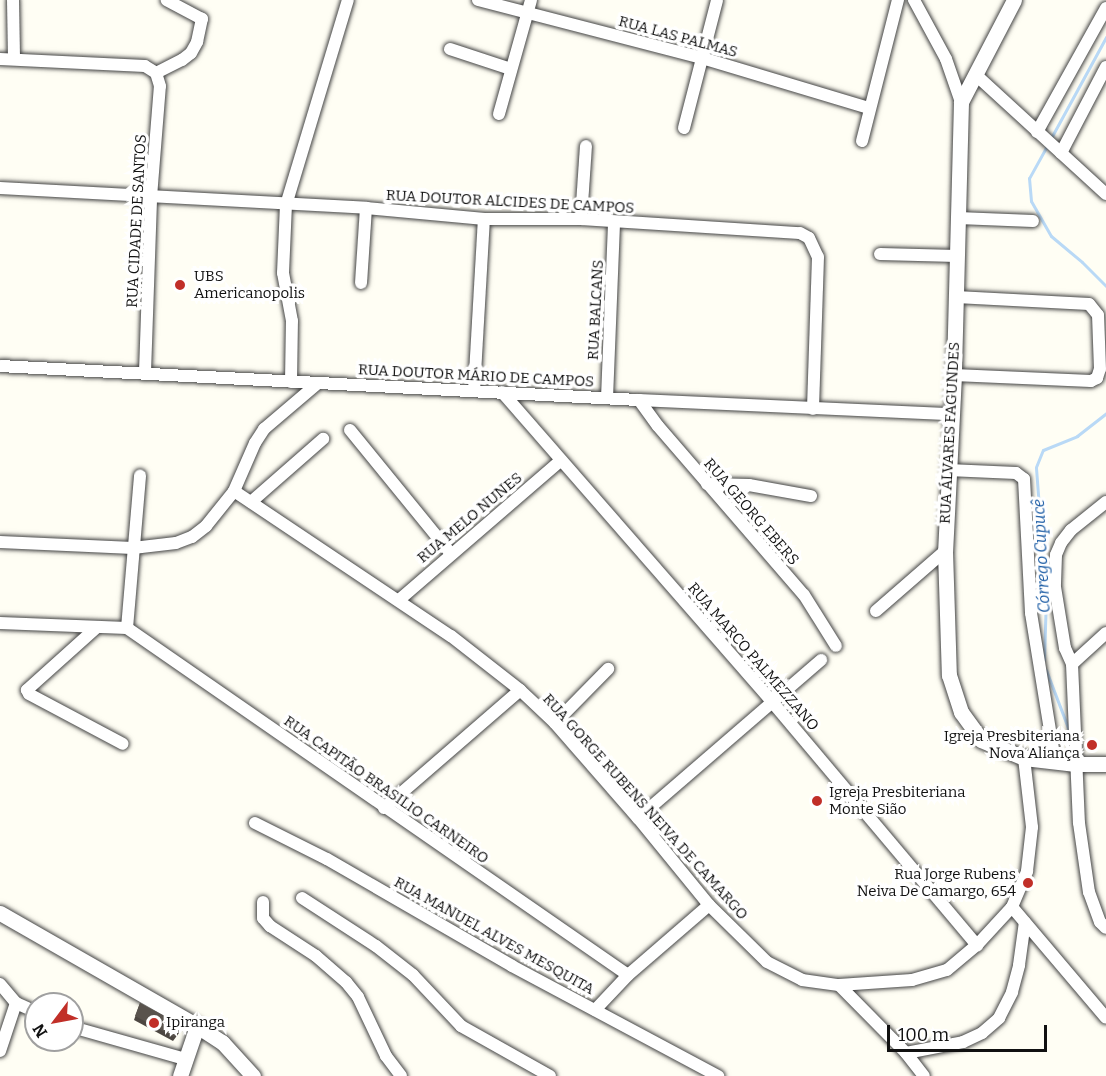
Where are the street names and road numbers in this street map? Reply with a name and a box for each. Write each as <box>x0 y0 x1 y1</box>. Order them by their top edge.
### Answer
street label: RUA LAS PALMAS <box>616 12 740 62</box>
street label: RUA CIDADE DE SANTOS <box>123 134 151 308</box>
street label: RUA DOUTOR ALCIDES DE CAMPOS <box>385 187 635 217</box>
street label: RUA BALCANS <box>584 259 608 361</box>
street label: RUA ÁLVARES FAGUNDES <box>936 342 964 524</box>
street label: RUA DOUTOR MÁRIO DE CAMPOS <box>358 361 594 391</box>
street label: RUA GEORG EBERS <box>700 455 802 569</box>
street label: RUA MELO NUNES <box>414 469 526 567</box>
street label: RUA MARCO PALMEZZANO <box>684 579 822 735</box>
street label: RUA GORGE RUBENS NEIVA DE CAMARGO <box>539 690 751 924</box>
street label: RUA CAPITÃO BRASILIO CARNEIRO <box>280 712 492 868</box>
street label: RUA MANUEL ALVES MESQUITA <box>391 873 597 999</box>

